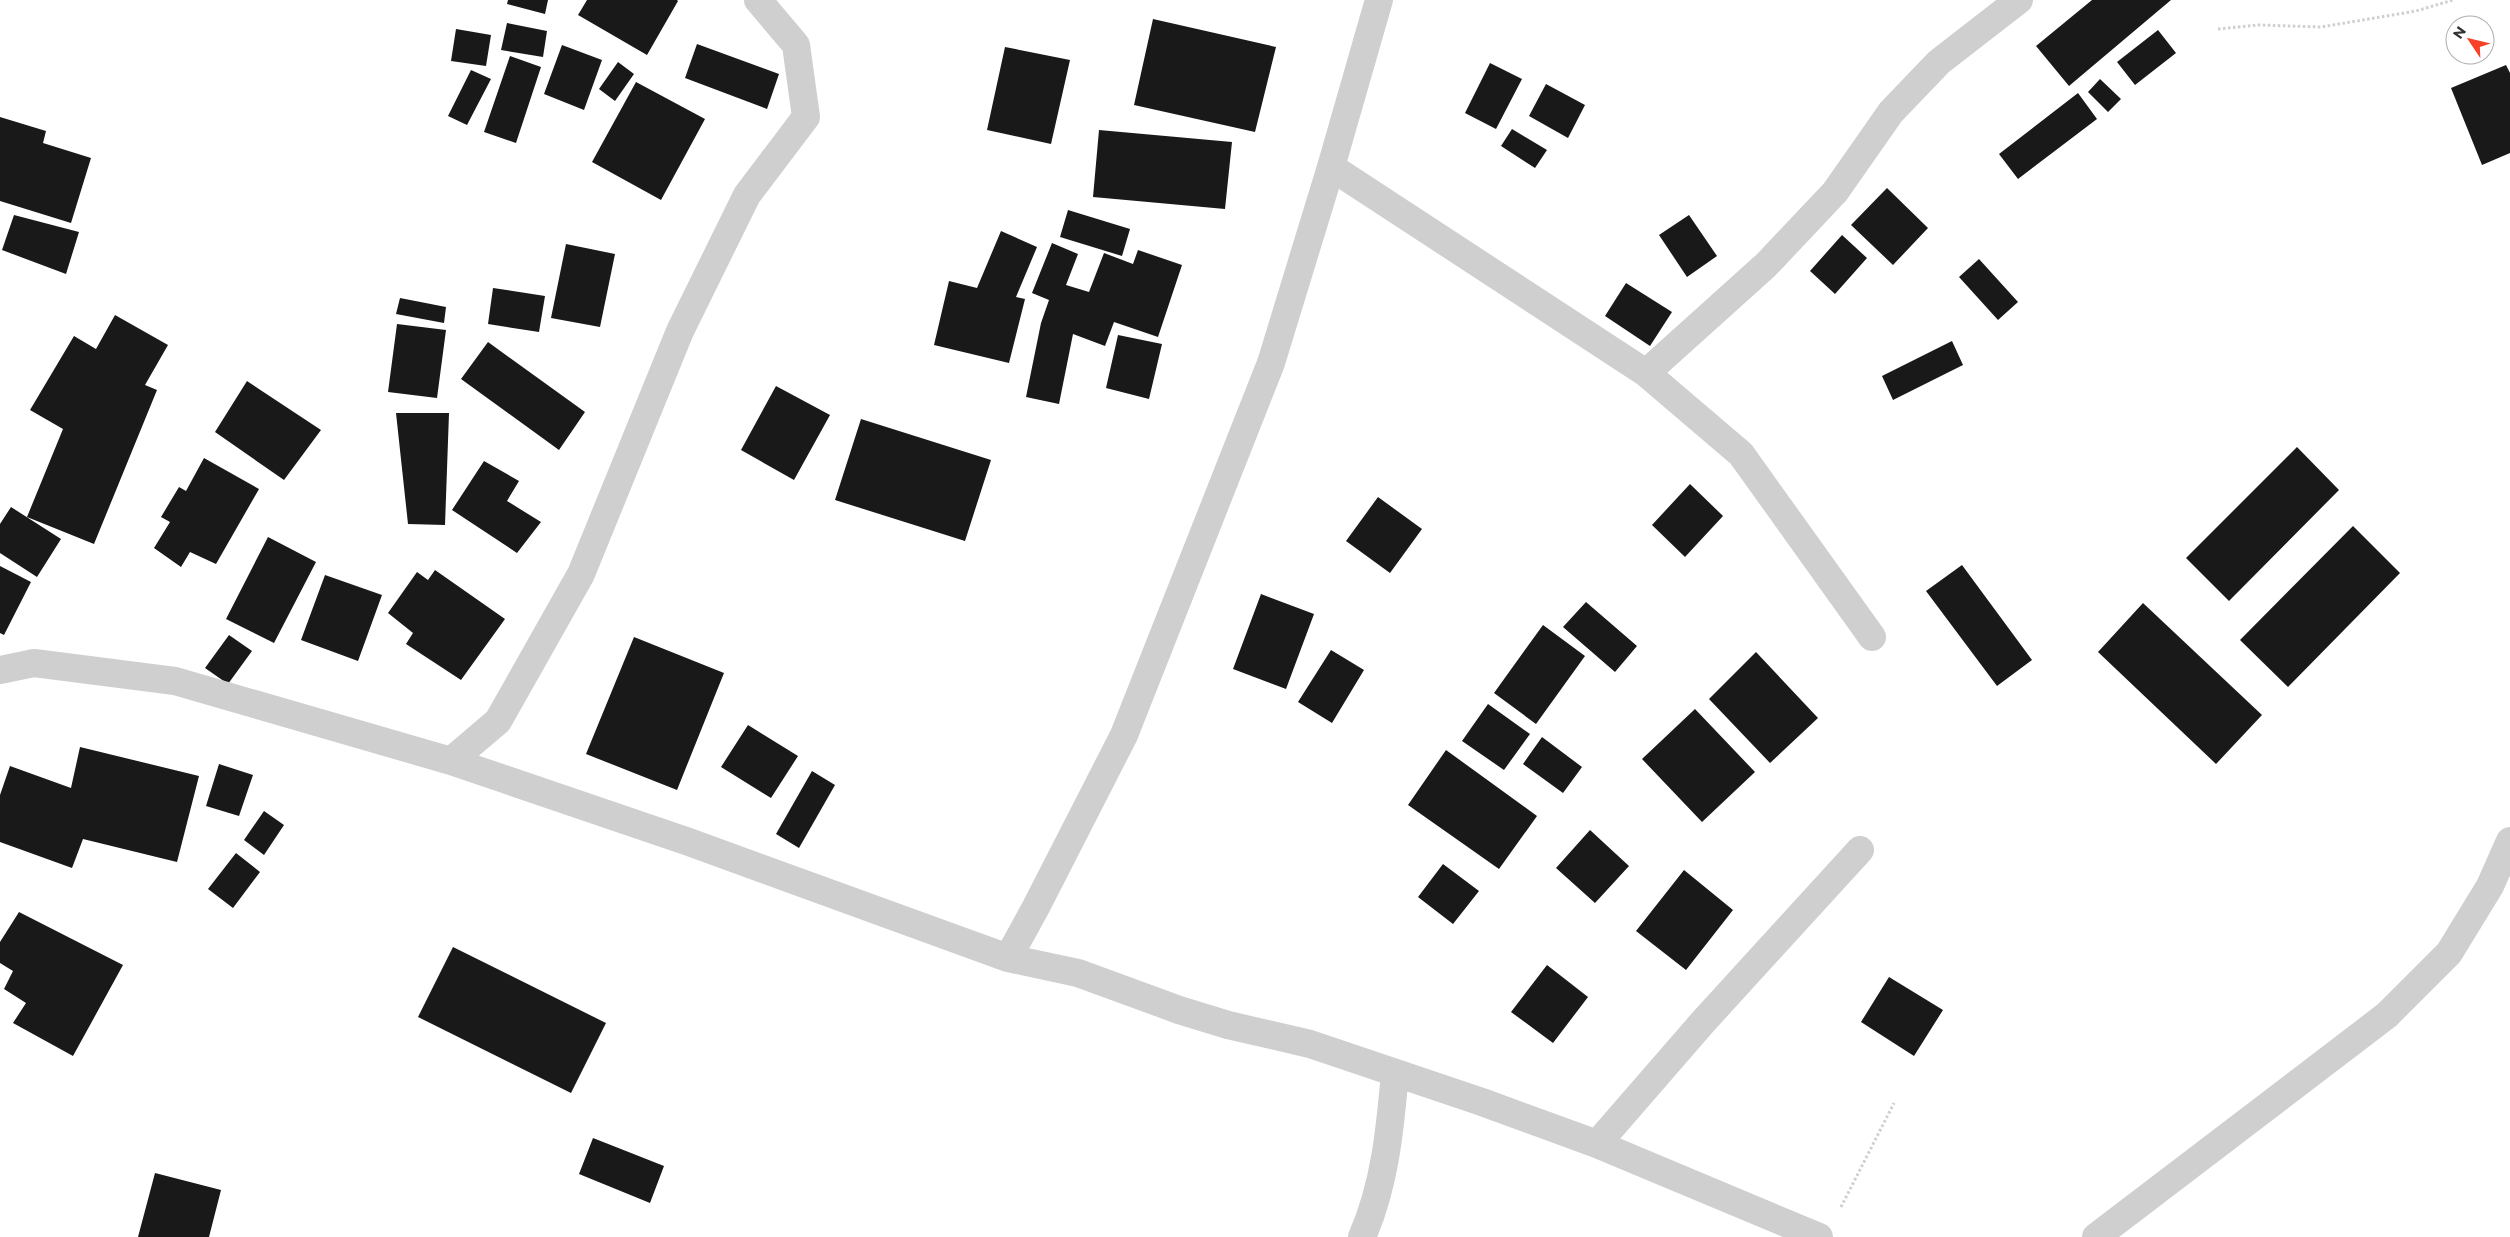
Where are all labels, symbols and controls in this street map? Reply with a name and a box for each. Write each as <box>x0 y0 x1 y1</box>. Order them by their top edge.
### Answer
north arrow <box>2445 15 2495 65</box>
text: N <box>2449 23 2470 42</box>

